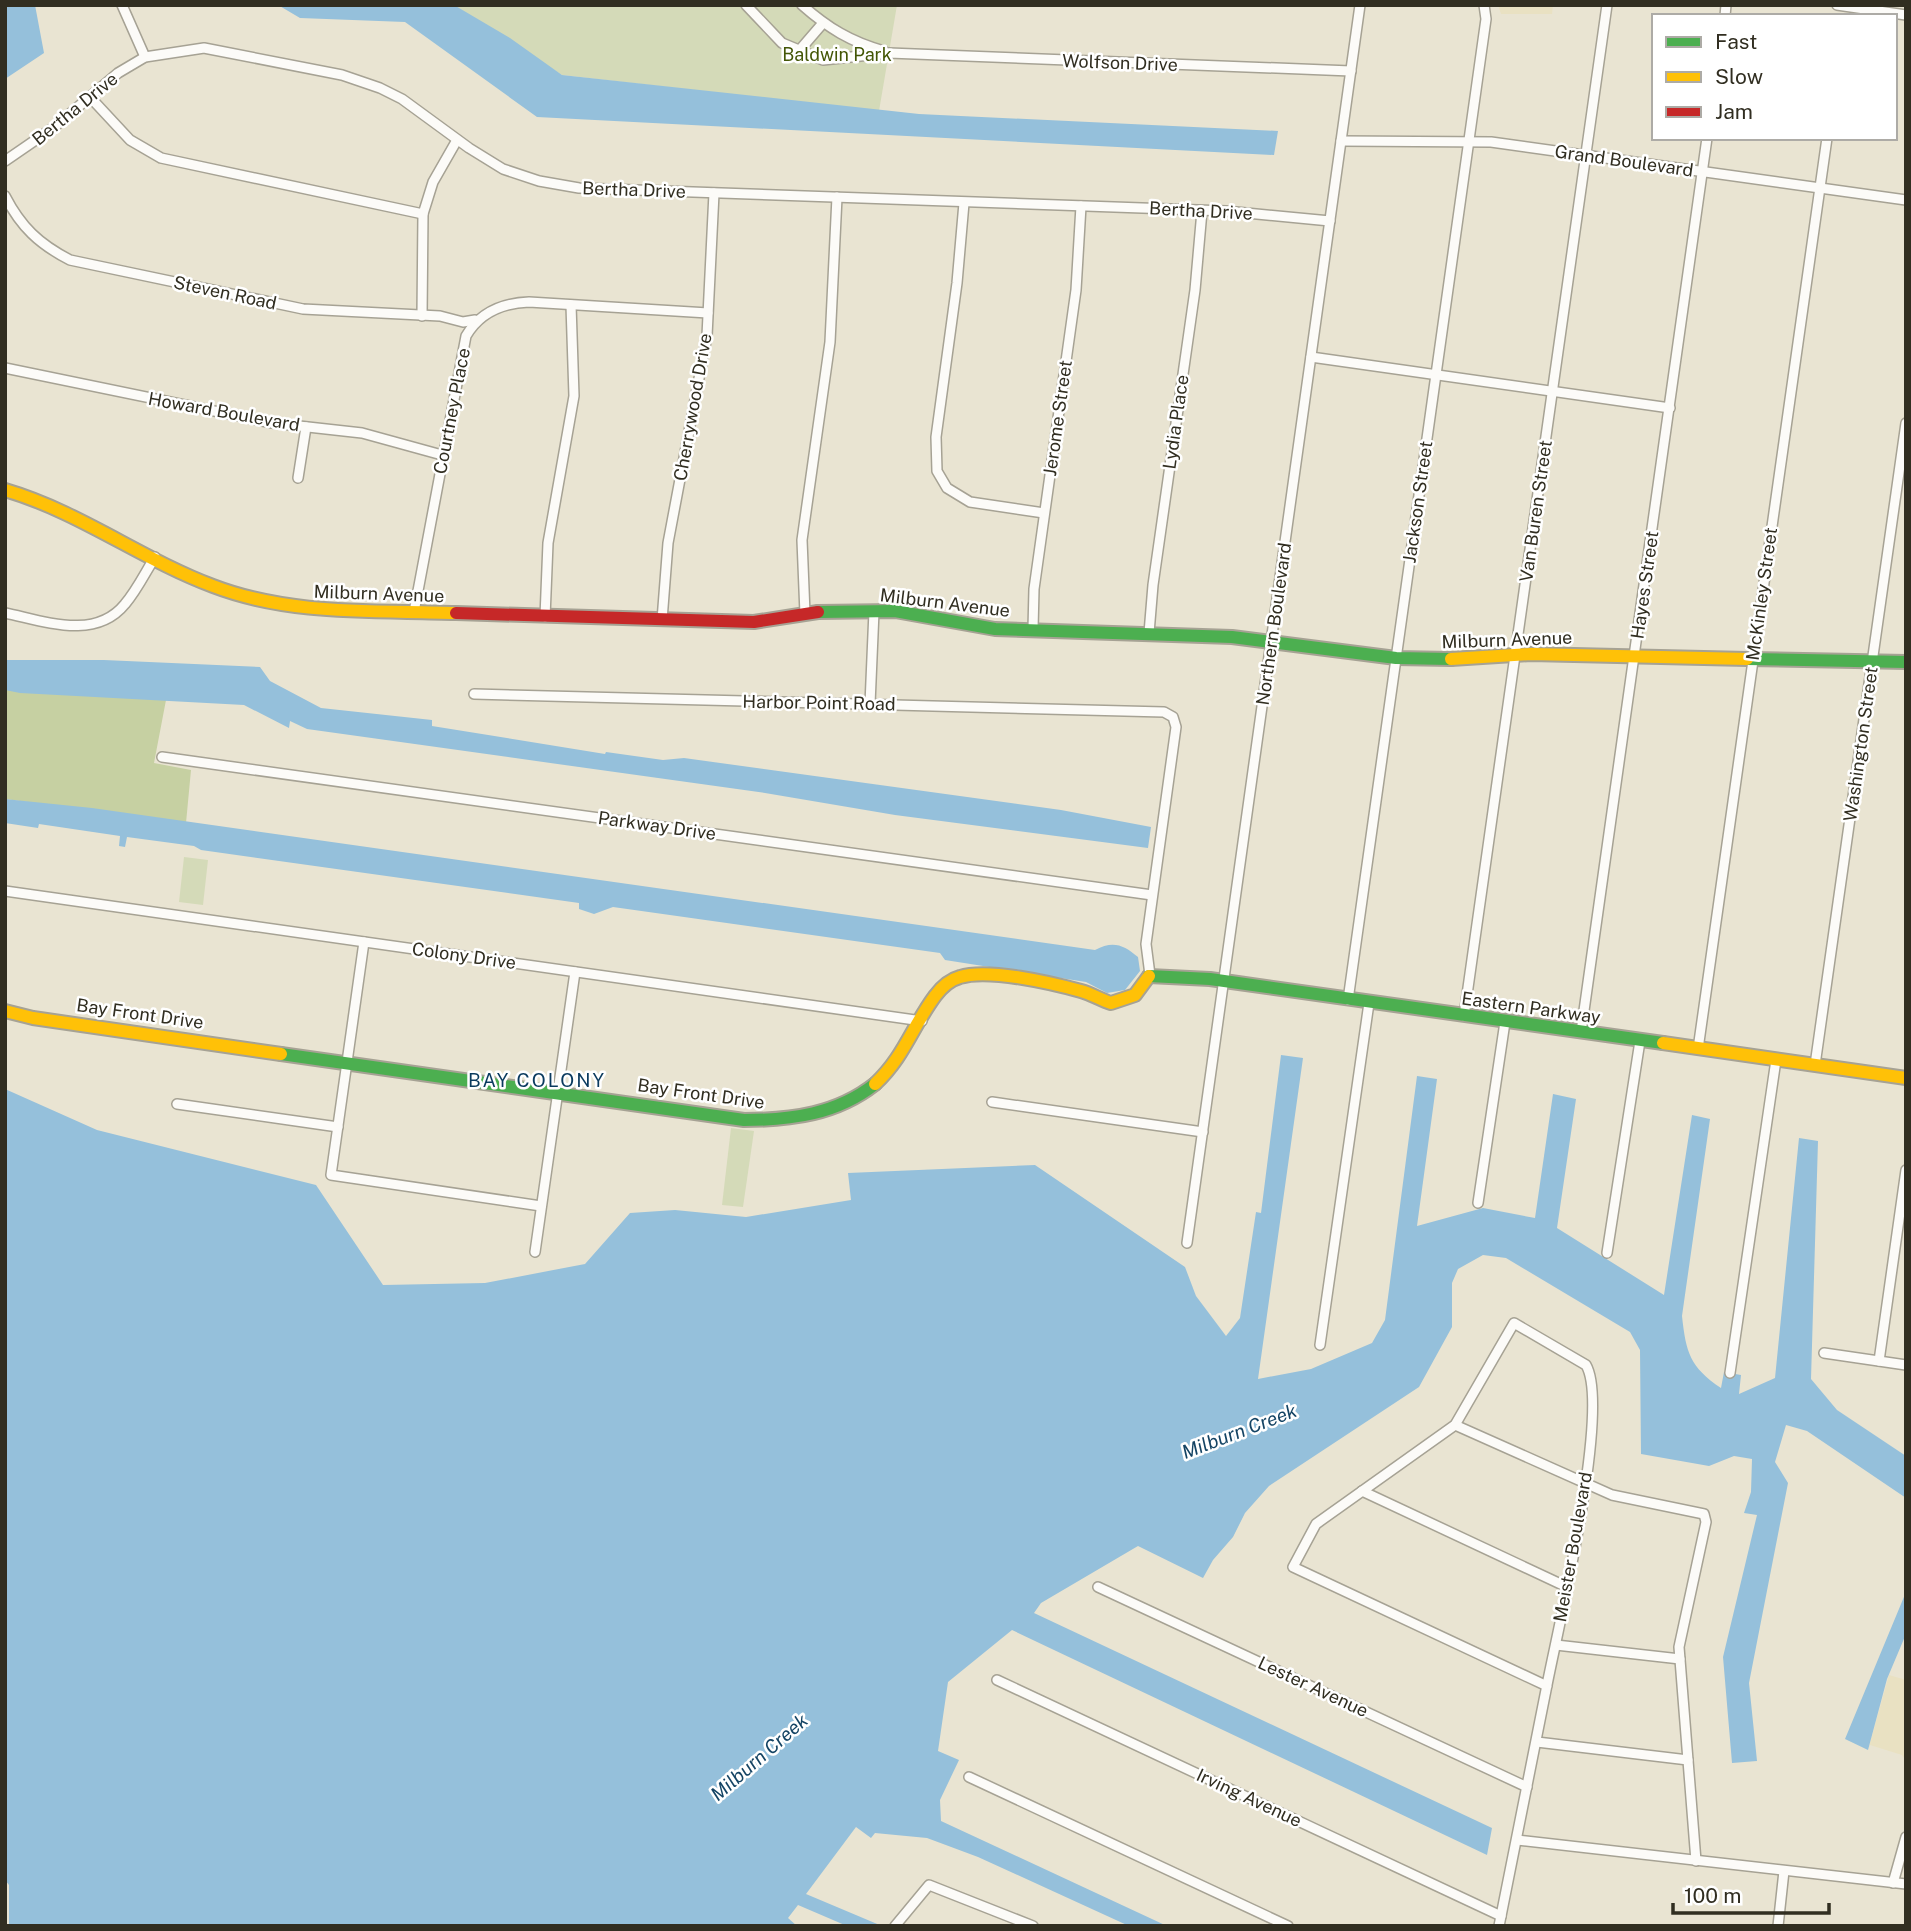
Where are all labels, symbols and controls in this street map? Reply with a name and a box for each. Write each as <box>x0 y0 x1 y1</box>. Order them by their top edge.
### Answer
legend <box>1652 14 1897 140</box>
text: Fast <box>1715 29 1757 54</box>
park label: Baldwin Park <box>782 44 892 65</box>
street label: Wolfson Drive <box>1062 50 1178 75</box>
text: Slow <box>1715 64 1763 89</box>
street label: Bertha Drive <box>28 68 122 149</box>
text: Jam <box>1715 99 1753 124</box>
street label: Grand Boulevard <box>1553 140 1695 181</box>
street label: Bertha Drive <box>582 177 686 202</box>
street label: Bertha Drive <box>1149 197 1253 224</box>
street label: Steven Road <box>172 271 279 314</box>
street label: Cherrywood Drive <box>669 331 716 482</box>
street label: Courtney Place <box>429 346 474 476</box>
street label: Jerome Street <box>1039 359 1076 477</box>
street label: Lydia Place <box>1158 373 1193 471</box>
street label: Howard Boulevard <box>147 388 302 435</box>
street label: Jackson Street <box>1399 439 1436 564</box>
street label: Van Buren Street <box>1515 439 1556 583</box>
street label: McKinley Street <box>1742 526 1781 662</box>
street label: Hayes Street <box>1627 530 1662 640</box>
street label: Northern Boulevard <box>1252 541 1295 707</box>
street label: Milburn Avenue <box>313 581 445 606</box>
street label: Milburn Avenue <box>879 584 1011 621</box>
street label: Milburn Avenue <box>1441 627 1573 652</box>
street label: Washington Street <box>1839 665 1882 823</box>
street label: Harbor Point Road <box>742 691 896 714</box>
street label: Parkway Drive <box>597 807 718 844</box>
street label: Colony Drive <box>411 938 517 973</box>
street label: Eastern Parkway <box>1460 987 1602 1028</box>
street label: Bay Front Drive <box>75 994 205 1033</box>
district label: BAY COLONY <box>468 1069 606 1091</box>
street label: Bay Front Drive <box>636 1074 766 1113</box>
water label: Milburn Creek <box>1178 1399 1300 1463</box>
street label: Meister Boulevard <box>1549 1470 1596 1624</box>
street label: Lester Avenue <box>1255 1652 1372 1721</box>
water label: Milburn Creek <box>706 1708 813 1805</box>
street label: Irving Avenue <box>1193 1764 1305 1831</box>
scale bar <box>1673 1871 1829 1915</box>
text: 100 m <box>1684 1883 1741 1908</box>

